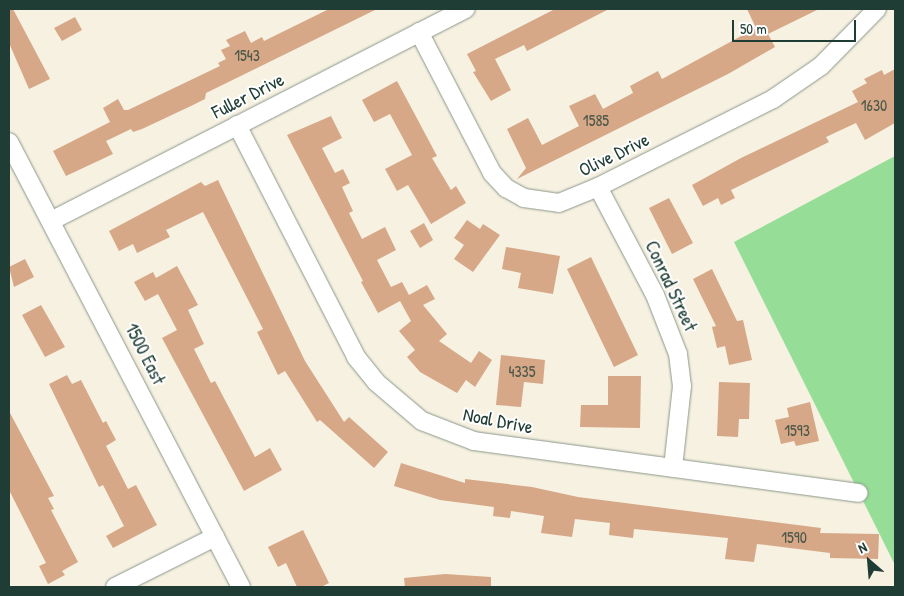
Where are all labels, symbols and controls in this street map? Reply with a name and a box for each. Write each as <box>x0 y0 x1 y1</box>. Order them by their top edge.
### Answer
scale bar <box>734 10 858 42</box>
text: 50 m <box>740 18 767 39</box>
house number: 1543 <box>234 45 260 65</box>
street label: Fuller Drive <box>208 68 288 124</box>
house number: 1630 <box>861 95 887 115</box>
house number: 1585 <box>583 110 609 130</box>
street label: Olive Drive <box>575 128 653 182</box>
street label: Conrad Street <box>640 237 702 335</box>
street label: 1500 East <box>120 319 170 389</box>
house number: 4335 <box>508 361 536 381</box>
street label: Noal Drive <box>461 403 535 439</box>
house number: 1593 <box>784 420 810 440</box>
house number: 1590 <box>781 527 807 547</box>
north arrow <box>844 536 894 586</box>
text: N <box>854 537 870 557</box>

